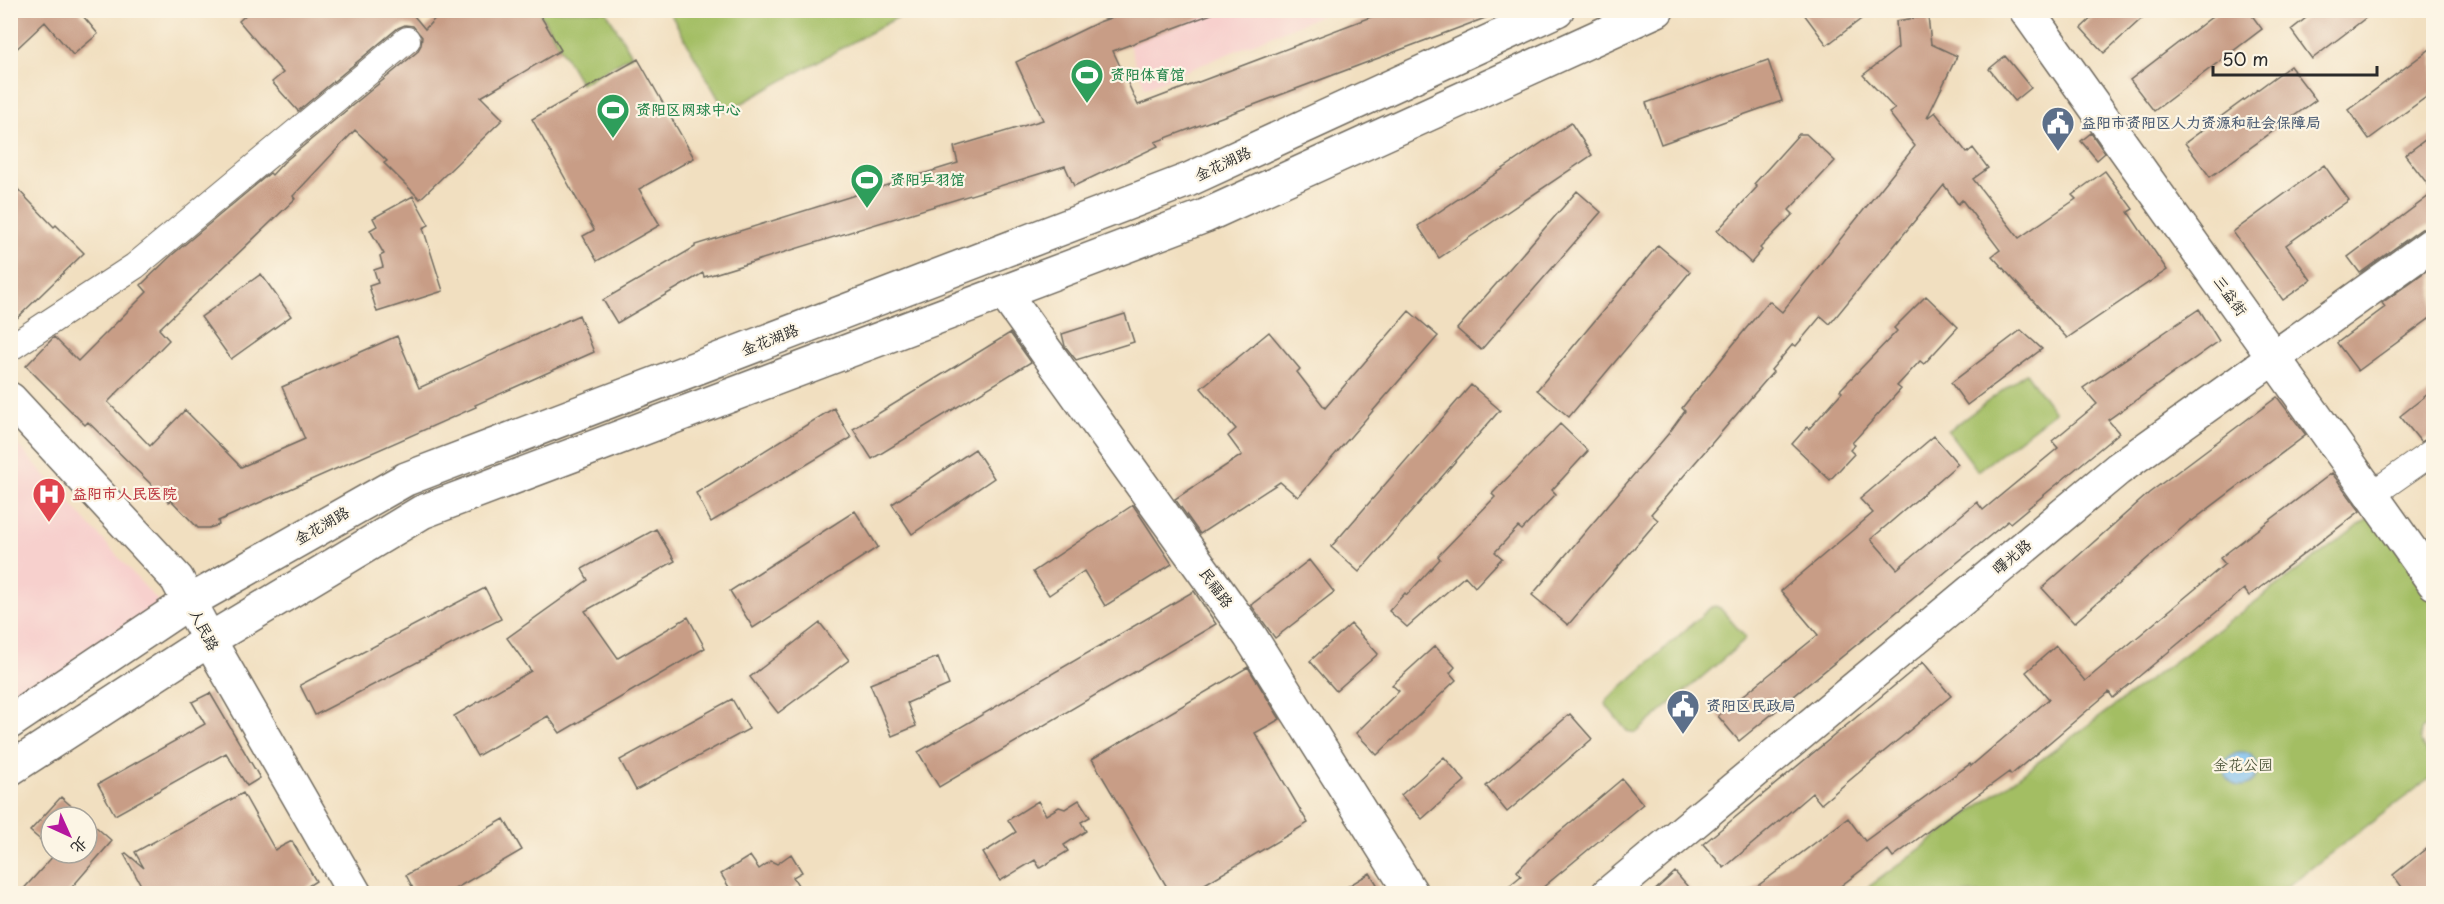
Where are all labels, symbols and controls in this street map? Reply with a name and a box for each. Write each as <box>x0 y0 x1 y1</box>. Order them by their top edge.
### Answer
scale bar <box>2213 39 2376 77</box>
text: 50 m <box>2222 45 2269 72</box>
sports icon: 资阳体育馆 <box>1069 57 1105 104</box>
place label: 资阳体育馆 <box>1110 62 1185 85</box>
sports icon: 资阳区网球中心 <box>595 92 631 139</box>
place label: 资阳区网球中心 <box>636 97 741 120</box>
public building icon: 益阳市资阳区人力资源和社会保障局 <box>2040 105 2076 152</box>
place label: 益阳市资阳区人力资源和社会保障局 <box>2081 110 2321 133</box>
street label: 金花湖路 <box>1190 140 1254 186</box>
sports icon: 资阳乒羽馆 <box>849 162 885 209</box>
place label: 资阳乒羽馆 <box>890 167 965 190</box>
street label: 三益街 <box>2209 270 2254 320</box>
street label: 金花湖路 <box>737 317 802 360</box>
hospital icon: 益阳市人民医院 <box>31 476 67 523</box>
place label: 益阳市人民医院 <box>72 481 177 504</box>
street label: 金花湖路 <box>290 500 353 550</box>
street label: 曙光路 <box>1986 533 2036 579</box>
street label: 民福路 <box>1195 562 1240 612</box>
street label: 人民路 <box>185 604 226 655</box>
public building icon: 资阳区民政局 <box>1665 688 1701 735</box>
place label: 资阳区民政局 <box>1706 693 1796 716</box>
park label: 金花公园 <box>2213 752 2273 775</box>
north arrow <box>39 805 99 865</box>
text: 北 <box>66 832 94 860</box>

